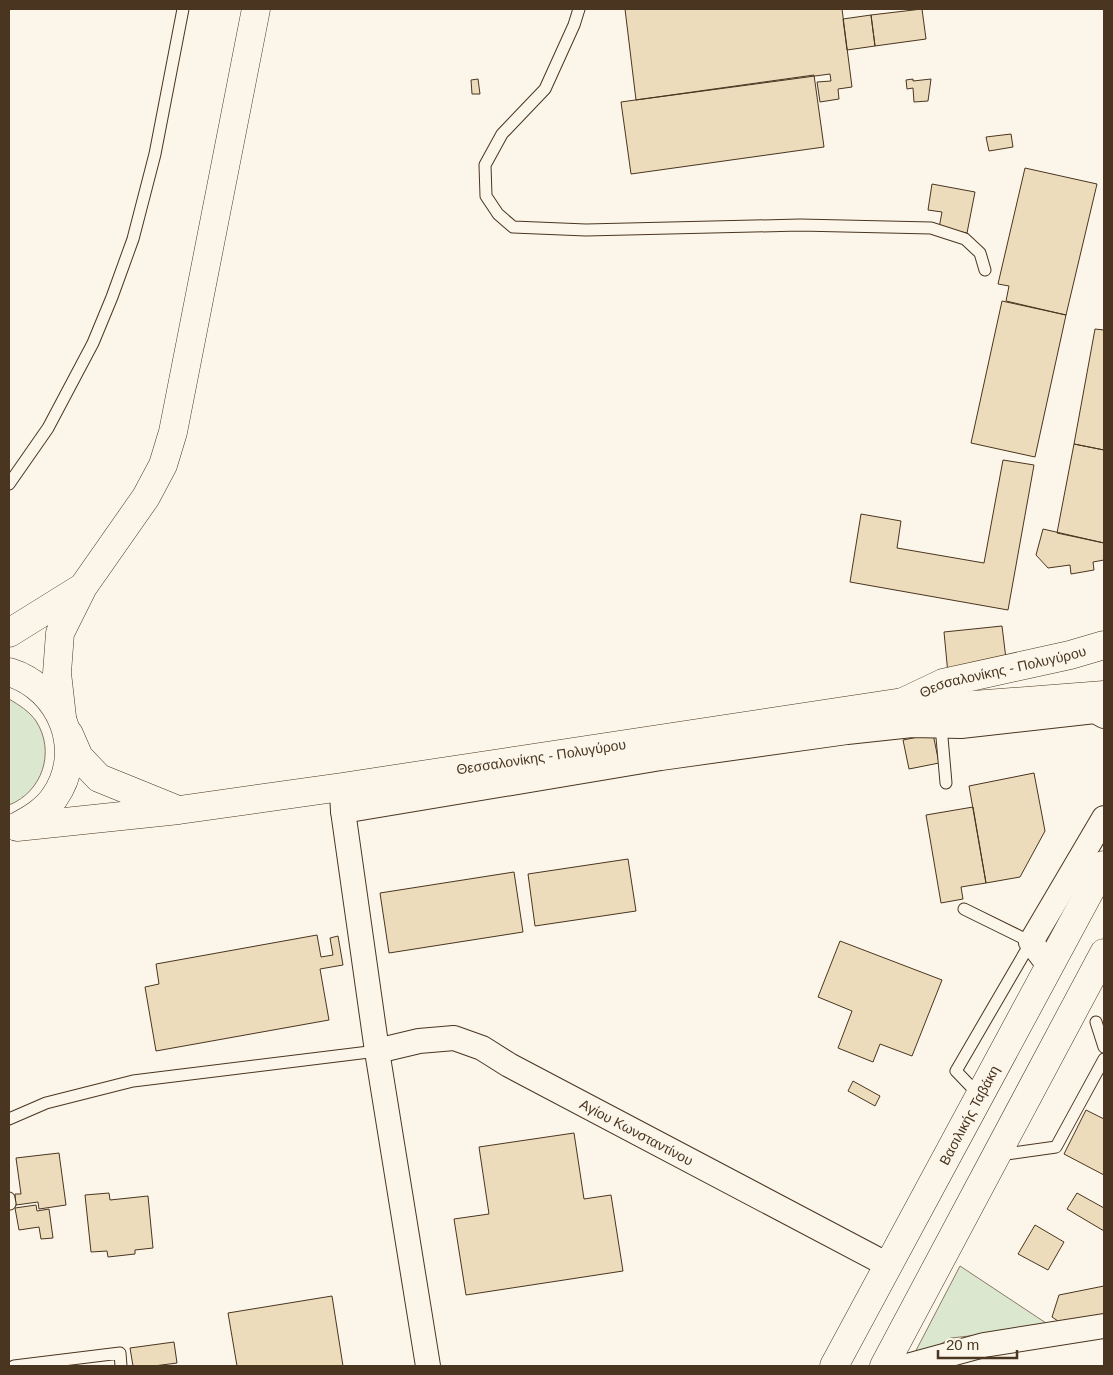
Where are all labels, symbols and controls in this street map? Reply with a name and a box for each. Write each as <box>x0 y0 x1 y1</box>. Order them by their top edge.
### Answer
street label: Θεσσαλονίκης - Πολυγύρου <box>917 643 1088 701</box>
street label: Θεσσαλονίκης - Πολυγύρου <box>455 736 627 778</box>
street label: Βασιλικής Ταβάκη <box>936 1063 1002 1168</box>
street label: Αγίου Κωνσταντίνου <box>577 1096 696 1169</box>
scale bar <box>938 1328 1017 1360</box>
text: 20 m <box>946 1336 979 1353</box>

